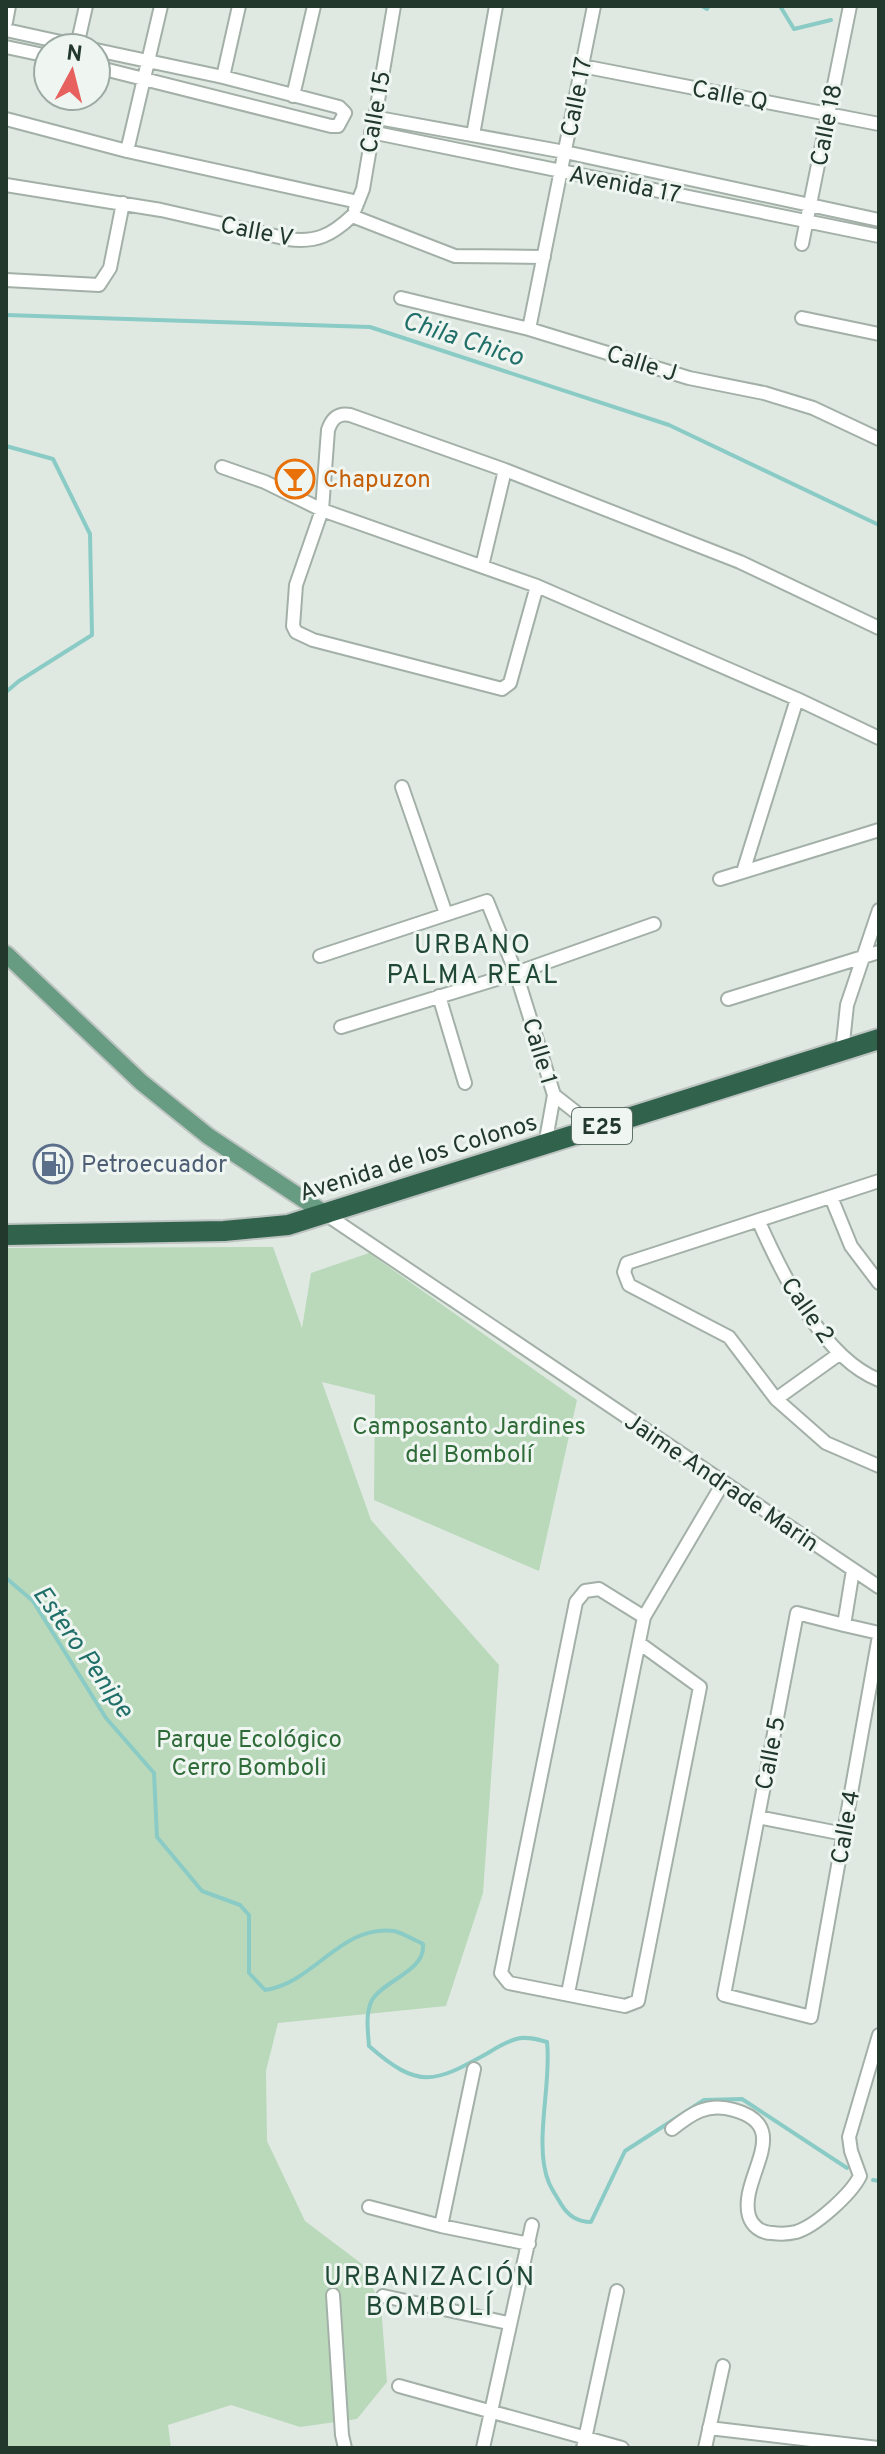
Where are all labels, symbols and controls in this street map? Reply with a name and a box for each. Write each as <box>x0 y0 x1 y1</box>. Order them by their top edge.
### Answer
north arrow <box>32 32 112 112</box>
text: N <box>65 40 84 69</box>
street label: Calle 17 <box>556 55 600 140</box>
street label: Calle 15 <box>355 69 399 156</box>
street label: Calle Q <box>689 75 770 119</box>
street label: Calle 18 <box>805 82 851 169</box>
street label: Avenida 17 <box>566 160 683 211</box>
street label: Calle V <box>217 211 296 255</box>
water label: Chila Chico <box>398 305 527 375</box>
street label: Calle J <box>602 340 680 390</box>
bar icon: Chapuzon <box>274 458 316 500</box>
place label: Chapuzon <box>323 466 431 496</box>
district label: URBANO PALMA REAL <box>386 930 560 993</box>
street label: Calle 1 <box>514 1015 562 1089</box>
street label: Avenida de los Colonos <box>296 1108 541 1209</box>
road number: E25 <box>572 1108 632 1144</box>
fuel station icon: Petroecuador <box>32 1143 74 1185</box>
place label: Petroecuador <box>81 1151 227 1181</box>
street label: Calle 2 <box>773 1272 840 1350</box>
street label: Jaime Andrade Marin <box>618 1407 824 1560</box>
park label: Camposanto Jardines del Bombolí <box>352 1413 586 1471</box>
water label: Estero Penipe <box>24 1580 140 1726</box>
street label: Calle 5 <box>750 1714 794 1793</box>
park label: Parque Ecológico Cerro Bomboli <box>156 1726 342 1784</box>
street label: Calle 4 <box>826 1788 868 1866</box>
district label: URBANIZACIÓN BOMBOLÍ <box>324 2260 536 2325</box>

